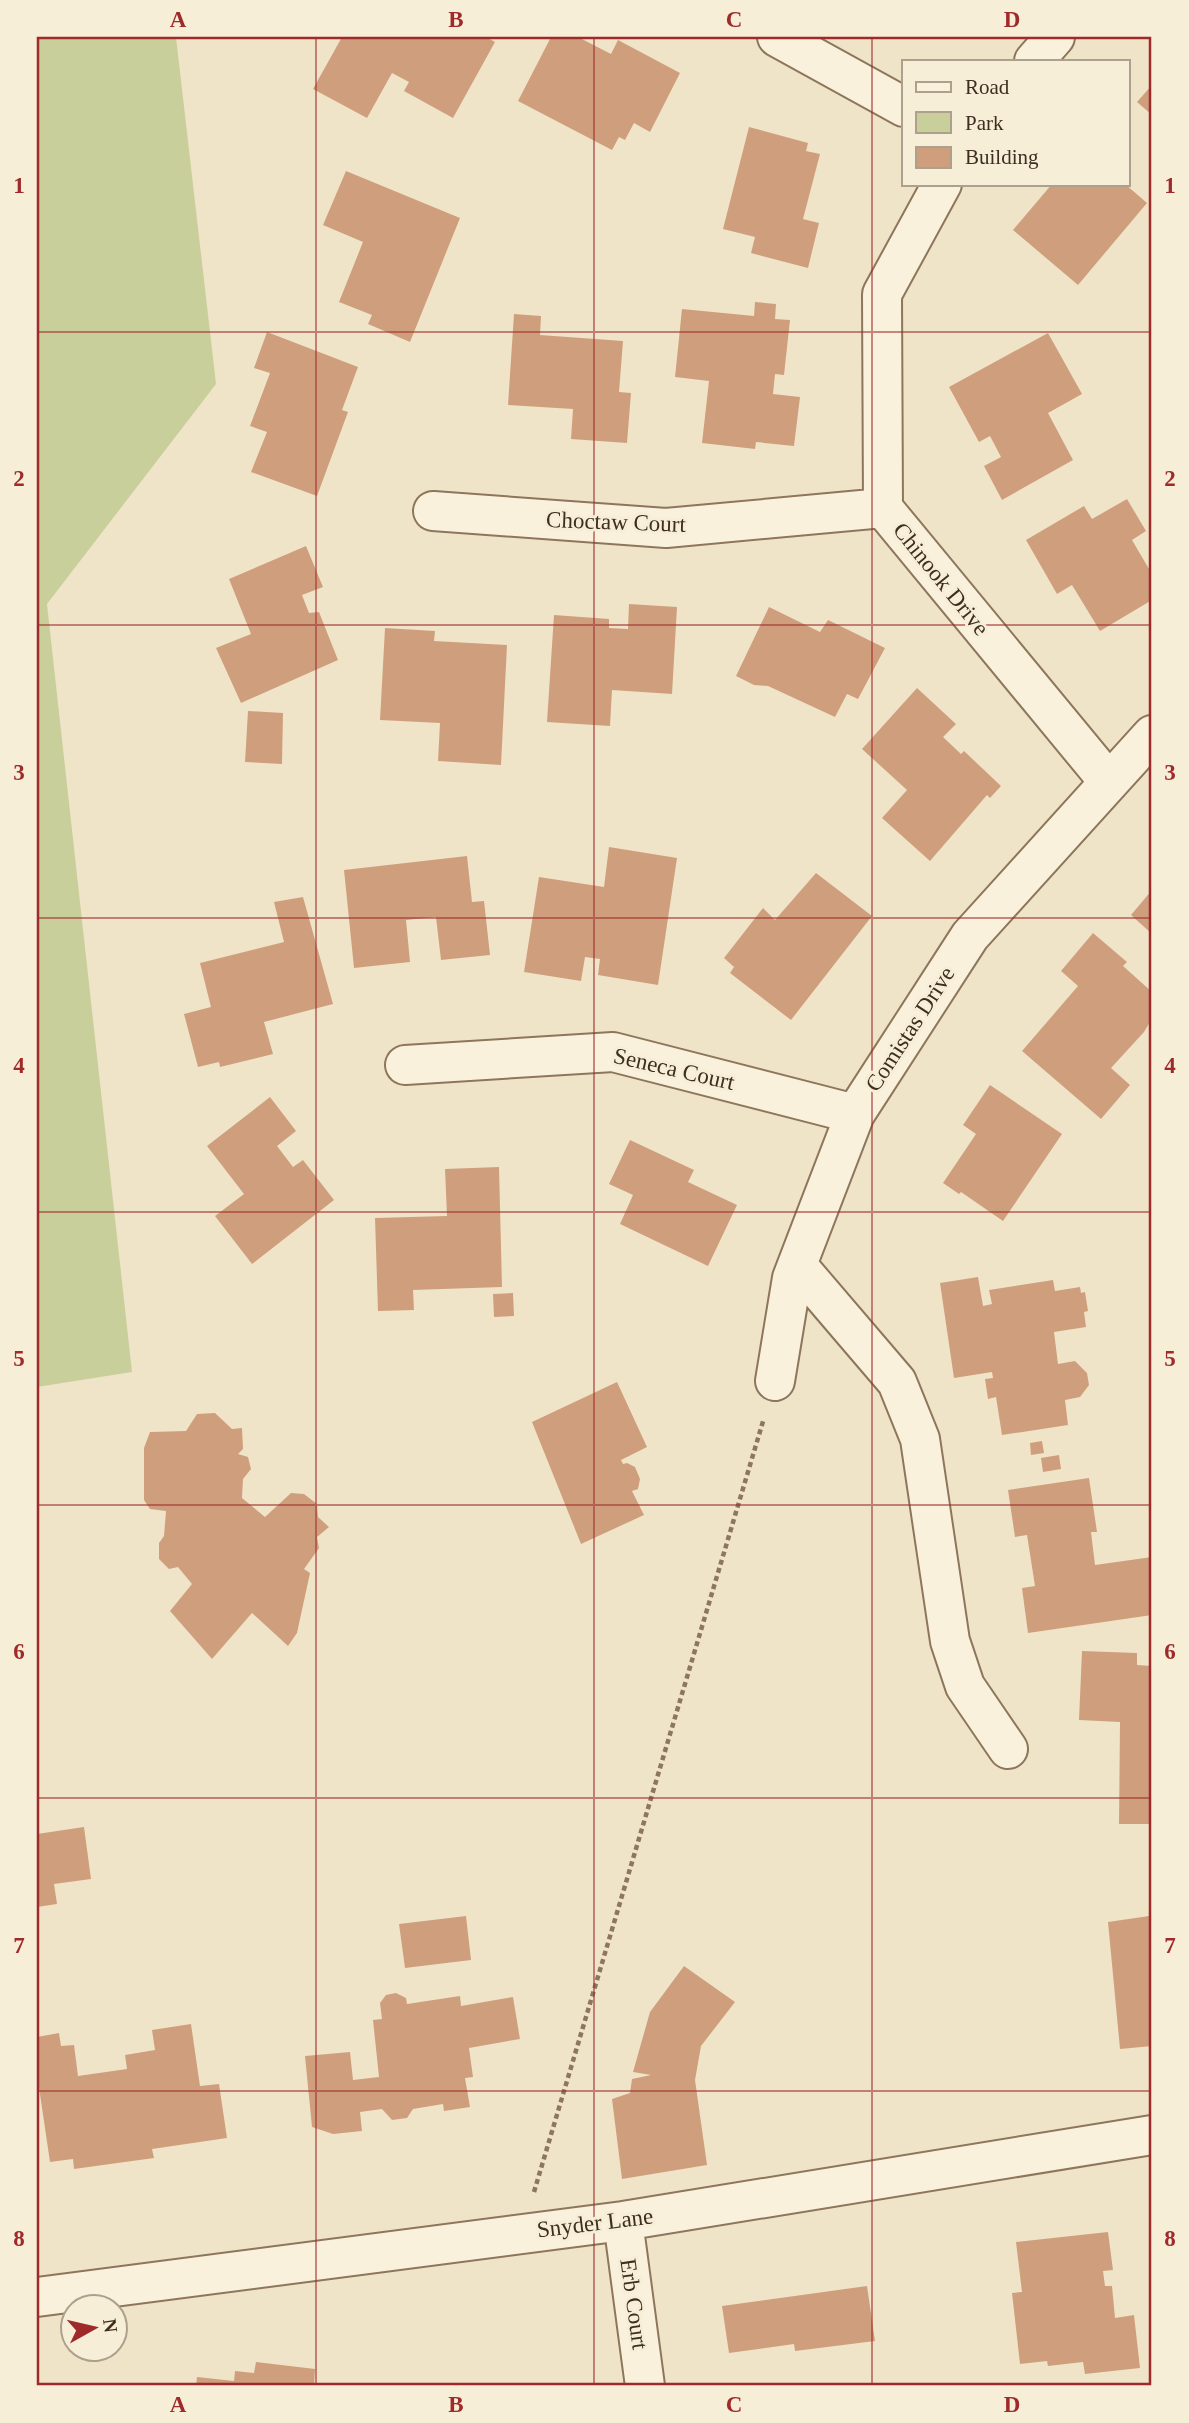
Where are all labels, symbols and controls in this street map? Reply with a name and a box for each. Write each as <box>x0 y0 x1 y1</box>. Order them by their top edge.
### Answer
text: A <box>170 7 187 32</box>
text: B <box>448 7 464 32</box>
text: C <box>726 7 742 32</box>
text: D <box>1004 7 1020 32</box>
legend <box>902 60 1130 186</box>
text: Road <box>965 75 1010 99</box>
text: Park <box>965 111 1004 135</box>
text: Building <box>965 145 1039 169</box>
text: 1 <box>13 173 25 198</box>
text: 1 <box>1164 173 1176 198</box>
text: 2 <box>13 466 25 491</box>
text: 2 <box>1164 466 1176 491</box>
street label: Choctaw Court <box>546 507 687 537</box>
street label: Chinook Drive <box>888 518 994 640</box>
text: 3 <box>13 760 25 785</box>
text: 3 <box>1164 760 1176 785</box>
street label: Comistas Drive <box>860 962 960 1096</box>
street label: Seneca Court <box>611 1043 737 1095</box>
text: 4 <box>13 1053 25 1078</box>
text: 4 <box>1164 1053 1176 1078</box>
text: 5 <box>13 1346 25 1371</box>
text: 5 <box>1164 1346 1176 1371</box>
text: 6 <box>13 1639 25 1664</box>
text: 6 <box>1164 1639 1176 1664</box>
text: 7 <box>13 1933 25 1958</box>
text: 7 <box>1164 1933 1176 1958</box>
street label: Snyder Lane <box>535 2203 655 2243</box>
text: 8 <box>13 2226 25 2251</box>
text: 8 <box>1164 2226 1176 2251</box>
street label: Erb Court <box>615 2257 653 2352</box>
north arrow <box>60 2294 130 2364</box>
text: N <box>99 2317 122 2334</box>
text: A <box>170 2392 187 2417</box>
text: B <box>448 2392 464 2417</box>
text: C <box>726 2392 742 2417</box>
text: D <box>1004 2392 1020 2417</box>

